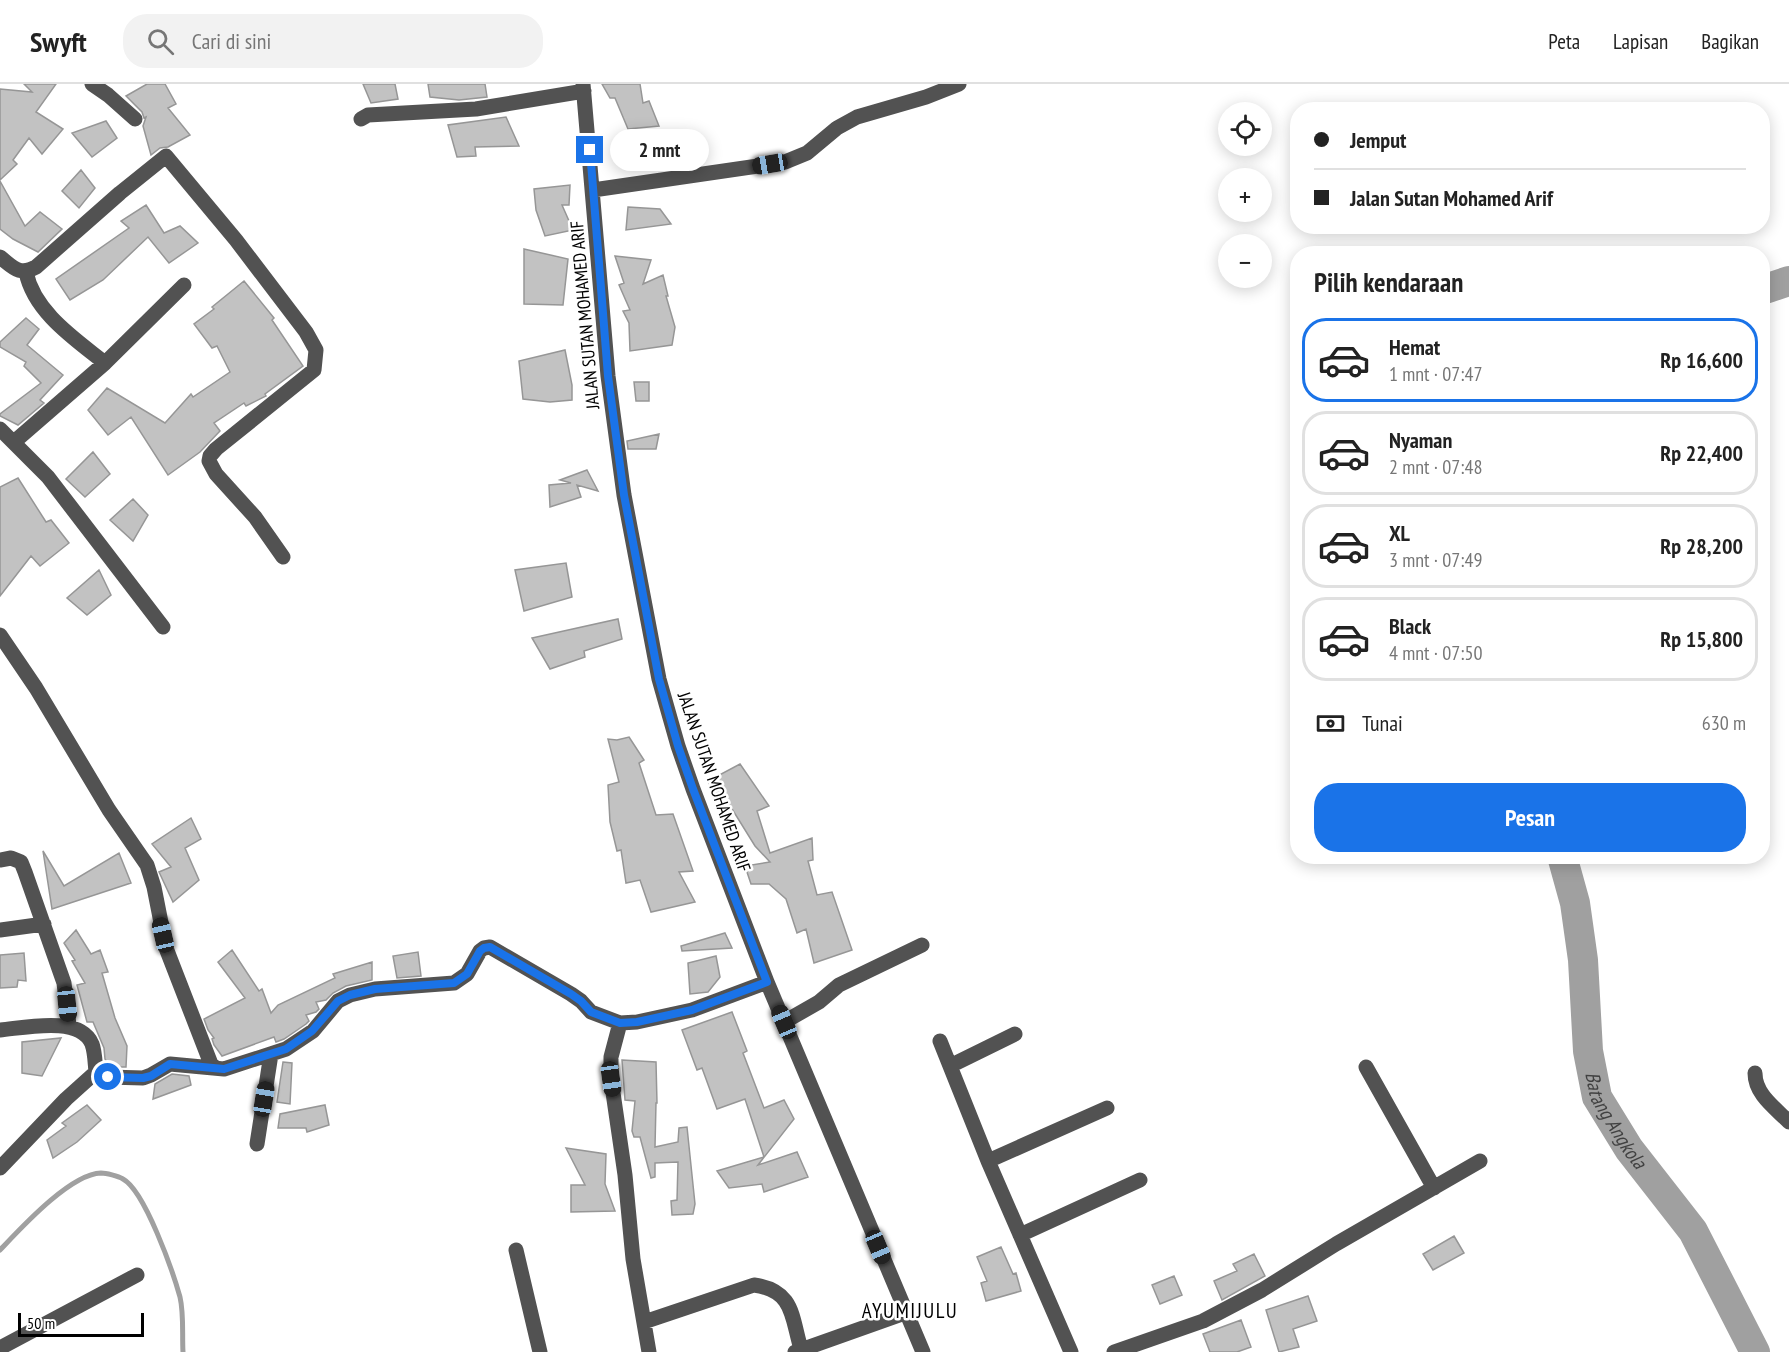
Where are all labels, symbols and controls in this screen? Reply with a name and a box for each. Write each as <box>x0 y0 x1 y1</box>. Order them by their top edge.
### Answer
search box <box>123 14 543 68</box>
text: Swyft <box>30 23 87 60</box>
icon: search <box>144 25 177 58</box>
text: Cari di sini <box>192 27 271 55</box>
text: Peta <box>1548 28 1580 55</box>
text: Lapisan <box>1613 28 1668 55</box>
text: Bagikan <box>1701 28 1759 55</box>
map controls <box>1218 102 1272 288</box>
button: locate <box>1218 102 1272 156</box>
text: Jemput <box>1350 126 1406 154</box>
callout: 2 mnt <box>611 129 710 171</box>
route end <box>576 136 603 163</box>
text: 2 mnt <box>639 137 680 163</box>
car <box>751 152 789 176</box>
button: + <box>1218 168 1272 222</box>
text: Jalan Sutan Mohamed Arif <box>1350 184 1553 212</box>
street label: JALAN SUTAN MOHAMED ARIF <box>565 220 604 411</box>
button: − <box>1218 234 1272 288</box>
text: Pilih kendaraan <box>1314 265 1463 299</box>
icon: car <box>1317 333 1371 387</box>
text: Hemat <box>1389 333 1440 361</box>
text: Rp 16,600 <box>1660 346 1743 374</box>
text: 1 mnt · 07:47 <box>1389 361 1482 387</box>
icon: car <box>1317 426 1371 480</box>
text: Nyaman <box>1389 426 1452 454</box>
text: Rp 22,400 <box>1660 439 1743 467</box>
text: 2 mnt · 07:48 <box>1389 454 1482 480</box>
icon: car <box>1317 519 1371 573</box>
text: XL <box>1389 519 1410 547</box>
text: Rp 28,200 <box>1660 532 1743 560</box>
text: 3 mnt · 07:49 <box>1389 547 1482 573</box>
icon: car <box>1317 612 1371 666</box>
text: Black <box>1389 612 1431 640</box>
text: Rp 15,800 <box>1660 625 1743 653</box>
text: 4 mnt · 07:50 <box>1389 640 1482 666</box>
street label: JALAN SUTAN MOHAMED ARIF <box>673 688 756 875</box>
icon: cash <box>1314 707 1347 740</box>
text: Tunai <box>1362 709 1403 737</box>
text: 630 m <box>1702 710 1746 736</box>
button: Pesan <box>1314 783 1746 852</box>
car <box>150 915 176 955</box>
car <box>56 985 78 1023</box>
car <box>769 1002 799 1042</box>
car <box>600 1060 622 1098</box>
route start <box>94 1063 121 1090</box>
water label: Batang Angkola <box>1579 1070 1653 1175</box>
car <box>252 1080 276 1118</box>
car <box>863 1227 893 1267</box>
district label: AYUMIJULU <box>862 1297 958 1324</box>
scale bar <box>18 1310 144 1338</box>
text: 50 m <box>27 1313 55 1333</box>

